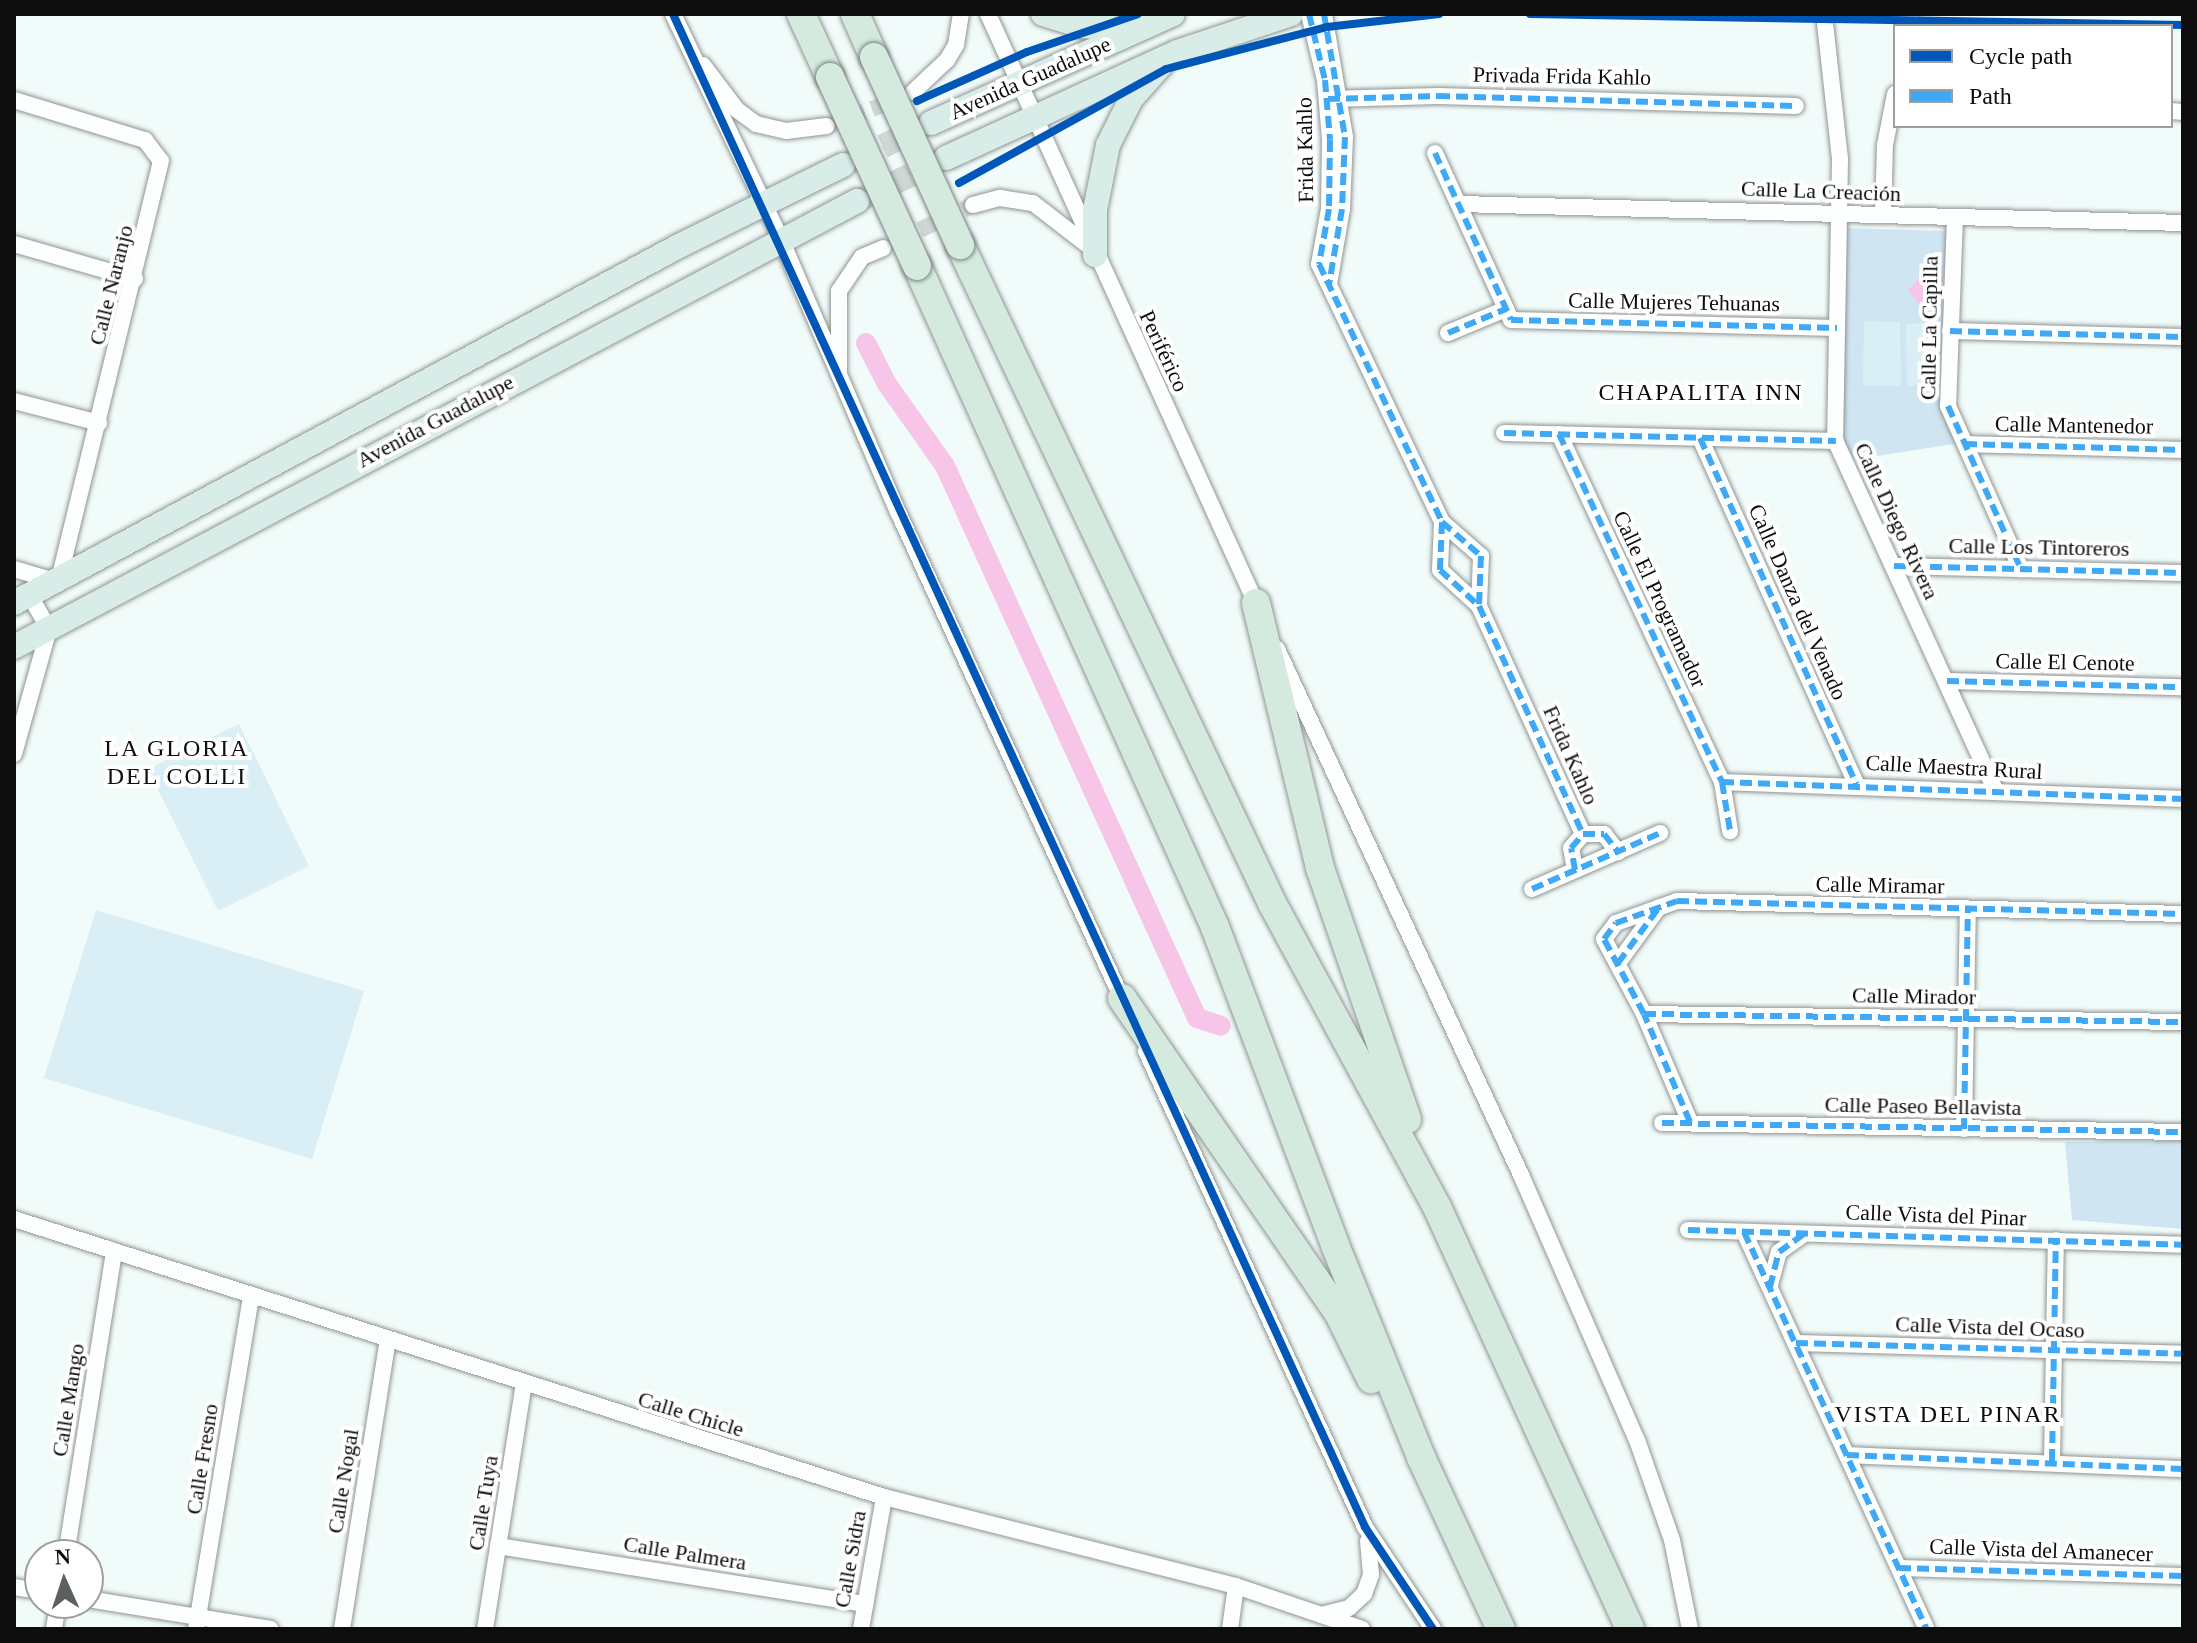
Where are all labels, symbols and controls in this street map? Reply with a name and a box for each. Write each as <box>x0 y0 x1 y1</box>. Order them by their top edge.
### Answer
legend <box>1893 24 2173 128</box>
street label: Avenida Guadalupe <box>945 31 1115 125</box>
text: Cycle path <box>1969 43 2072 69</box>
street label: Privada Frida Kahlo <box>1473 61 1651 91</box>
text: Path <box>1969 83 2012 109</box>
street label: Frida Kahlo <box>1291 97 1319 203</box>
street label: Calle La Creación <box>1741 175 1901 207</box>
street label: Calle Naranjo <box>83 222 139 348</box>
street label: Calle La Capilla <box>1915 256 1943 400</box>
street label: Calle Mujeres Tehuanas <box>1568 287 1780 317</box>
street label: Periférico <box>1134 306 1194 396</box>
street label: Avenida Guadalupe <box>352 369 518 473</box>
district label: CHAPALITA INN <box>1598 379 1804 407</box>
street label: Calle Mantenedor <box>1995 410 2153 440</box>
street label: Calle Diego Rivera <box>1849 438 1945 604</box>
street label: Calle Danza del Venado <box>1743 500 1853 704</box>
street label: Calle El Programador <box>1608 506 1712 692</box>
street label: Calle Los Tintoreros <box>1948 532 2130 562</box>
street label: Calle El Cenote <box>1995 648 2135 676</box>
street label: Frida Kahlo <box>1537 701 1605 809</box>
district label: LA GLORIA DEL COLLI <box>104 735 250 791</box>
street label: Calle Maestra Rural <box>1865 749 2043 785</box>
street label: Calle Miramar <box>1815 871 1945 899</box>
street label: Calle Mirador <box>1852 982 1976 1010</box>
street label: Calle Paseo Bellavista <box>1824 1091 2022 1121</box>
street label: Calle Vista del Pinar <box>1845 1199 2027 1231</box>
street label: Calle Vista del Ocaso <box>1895 1310 2085 1344</box>
street label: Calle Mango <box>46 1342 90 1458</box>
street label: Calle Chicle <box>635 1385 747 1443</box>
district label: VISTA DEL PINAR <box>1833 1401 2063 1429</box>
street label: Calle Fresno <box>180 1402 224 1516</box>
street label: Calle Nogal <box>322 1427 364 1535</box>
street label: Calle Tuya <box>462 1453 504 1553</box>
street label: Calle Sidra <box>828 1508 872 1610</box>
street label: Calle Palmera <box>622 1530 748 1576</box>
street label: Calle Vista del Amanecer <box>1928 1533 2154 1567</box>
north arrow <box>24 1539 104 1619</box>
text: N <box>54 1544 71 1569</box>

